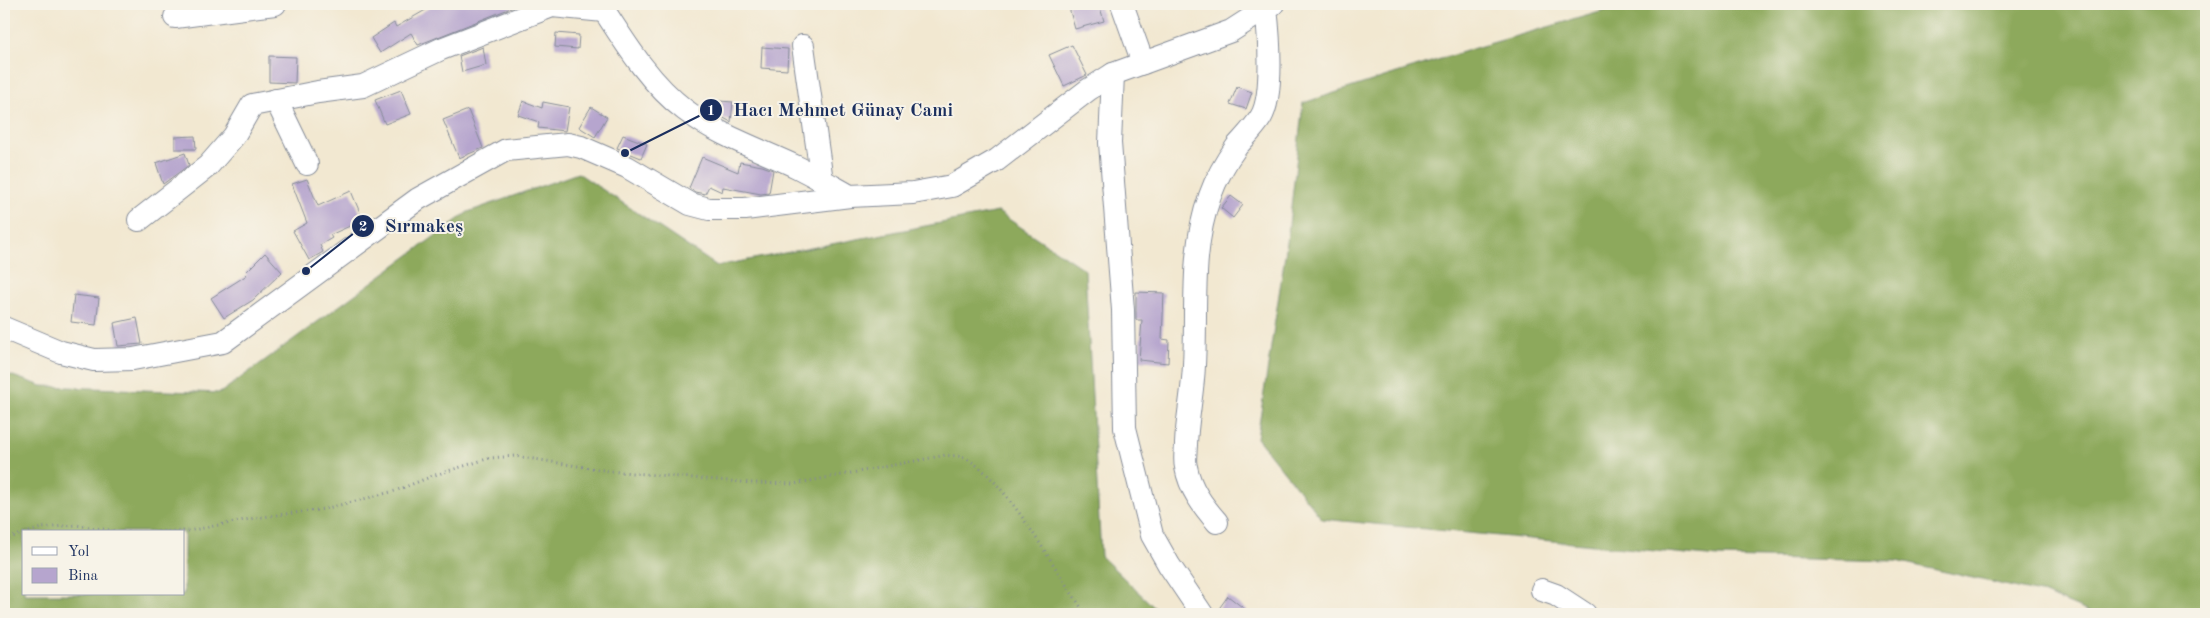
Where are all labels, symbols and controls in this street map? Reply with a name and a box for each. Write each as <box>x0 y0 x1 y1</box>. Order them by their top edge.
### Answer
callout: Hacı Mehmet Günay Cami <box>698 93 963 127</box>
text: Hacı Mehmet Günay Cami <box>733 102 953 121</box>
text: 1 <box>707 104 715 119</box>
callout: Sırmakeş <box>350 209 474 243</box>
text: Sırmakeş <box>385 218 463 237</box>
text: 2 <box>359 220 367 235</box>
legend <box>22 530 185 596</box>
text: Yol <box>68 545 89 560</box>
text: Bina <box>68 569 99 584</box>

